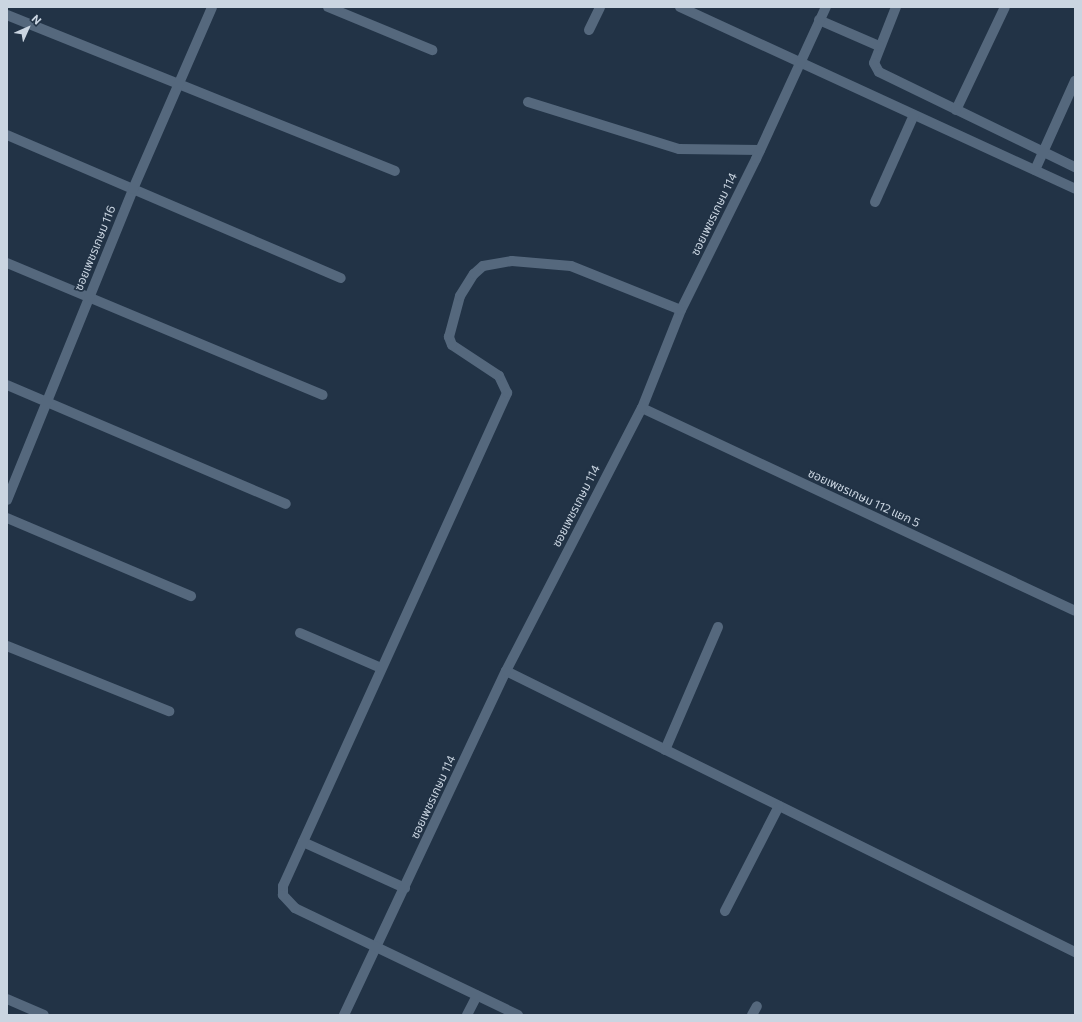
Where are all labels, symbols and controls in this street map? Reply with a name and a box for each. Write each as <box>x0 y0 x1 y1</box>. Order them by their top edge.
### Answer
north arrow <box>8 8 48 48</box>
text: N <box>29 12 44 27</box>
street label: ซอยเพชรเกษม 114 <box>688 170 740 258</box>
street label: ซอยเพชรเกษม 116 <box>71 203 119 293</box>
street label: ซอยเพชรเกษม 114 <box>549 462 603 550</box>
street label: ซอยเพชรเกษม 112 แยก 5 <box>806 466 922 530</box>
street label: ซอยเพชรเกษม 114 <box>407 753 459 841</box>

